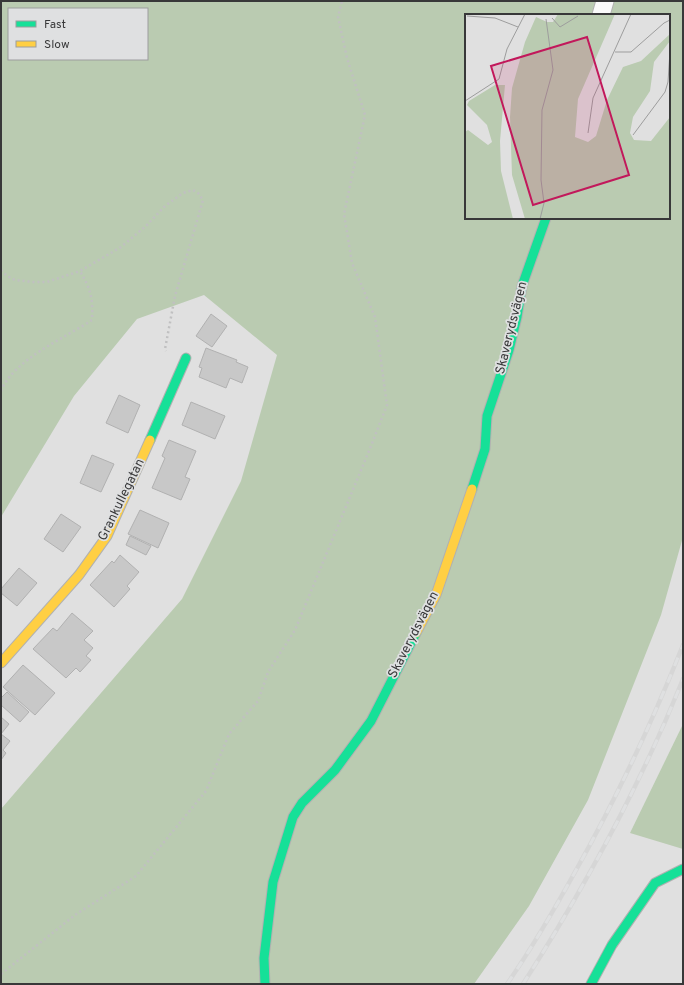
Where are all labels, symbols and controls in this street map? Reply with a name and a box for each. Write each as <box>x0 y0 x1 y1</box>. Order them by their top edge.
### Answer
legend <box>8 8 148 60</box>
inset map <box>465 14 670 219</box>
text: Fast <box>44 17 66 33</box>
text: Slow <box>44 37 70 53</box>
street label: Skaverydsvägen <box>493 280 531 376</box>
street label: Grankullegatan <box>95 456 149 544</box>
street label: Skaverydsvägen <box>385 589 443 681</box>

